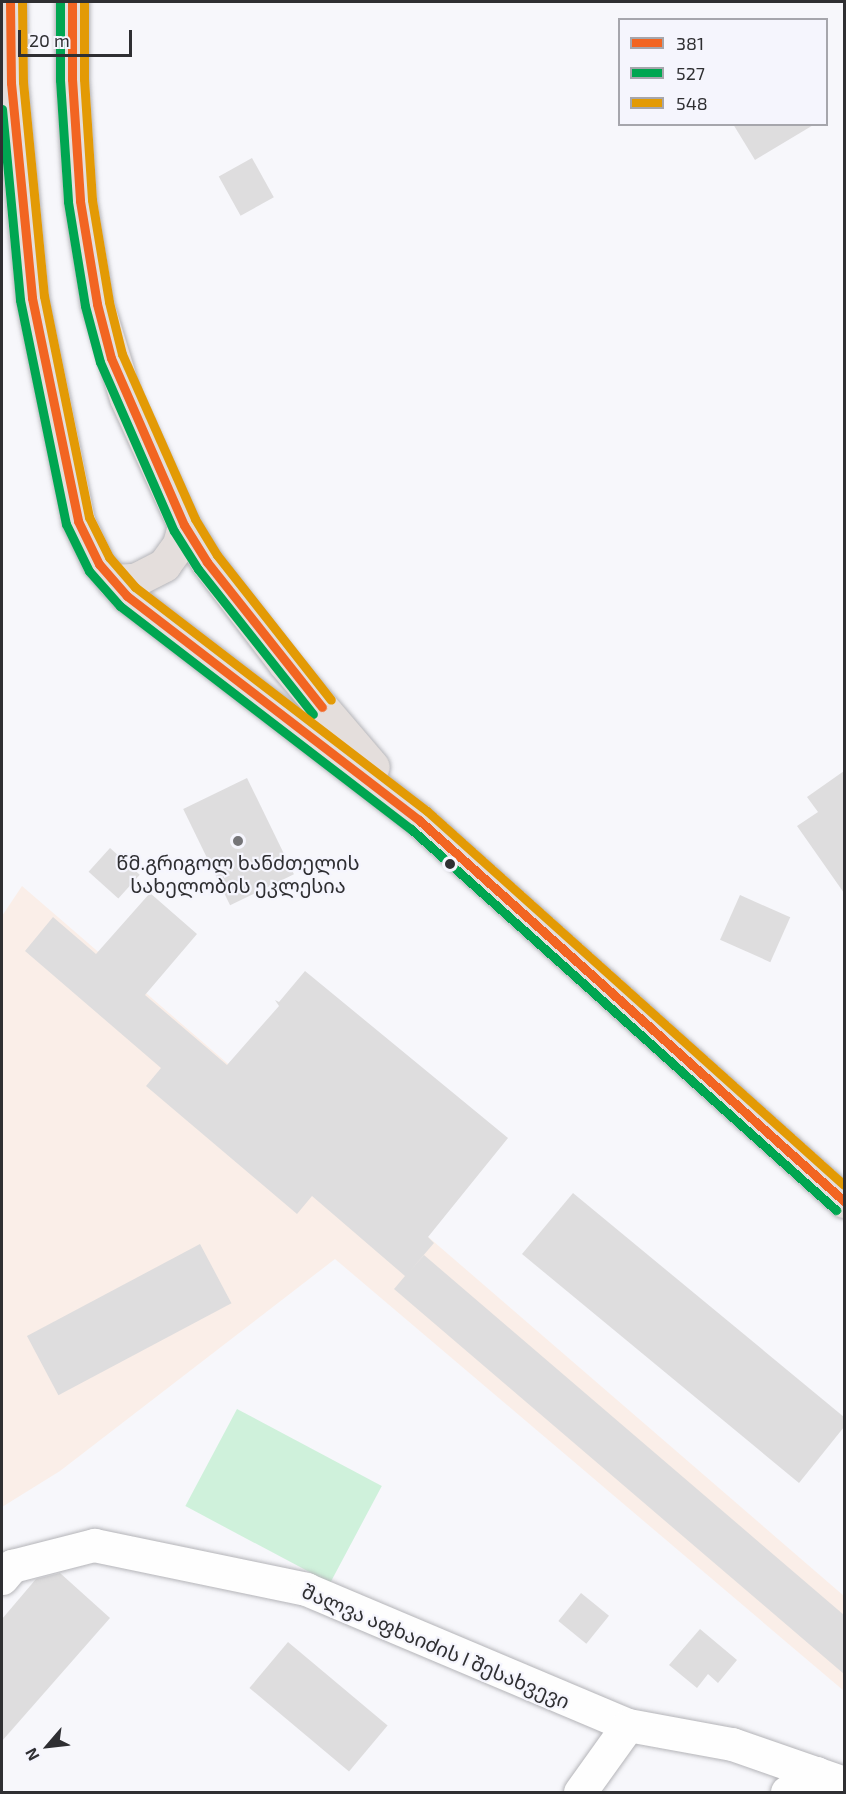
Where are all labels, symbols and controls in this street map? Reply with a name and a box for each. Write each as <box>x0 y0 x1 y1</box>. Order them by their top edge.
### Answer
scale bar <box>21 18 135 56</box>
legend <box>618 18 828 126</box>
text: 20 m <box>29 29 70 51</box>
text: 381 <box>676 32 704 54</box>
text: 527 <box>676 62 705 84</box>
text: 548 <box>676 92 708 114</box>
marker: წმ.გრიგოლ ხანძთელის სახელობის ეკლესია <box>231 834 245 848</box>
place label: წმ.გრიგოლ ხანძთელის სახელობის ეკლესია <box>116 850 360 897</box>
unlabelled marker <box>444 858 456 870</box>
street label: შალვა აფხაიძის I შესახვევი <box>299 1579 573 1713</box>
north arrow <box>18 1716 78 1776</box>
text: N <box>21 1745 43 1764</box>

